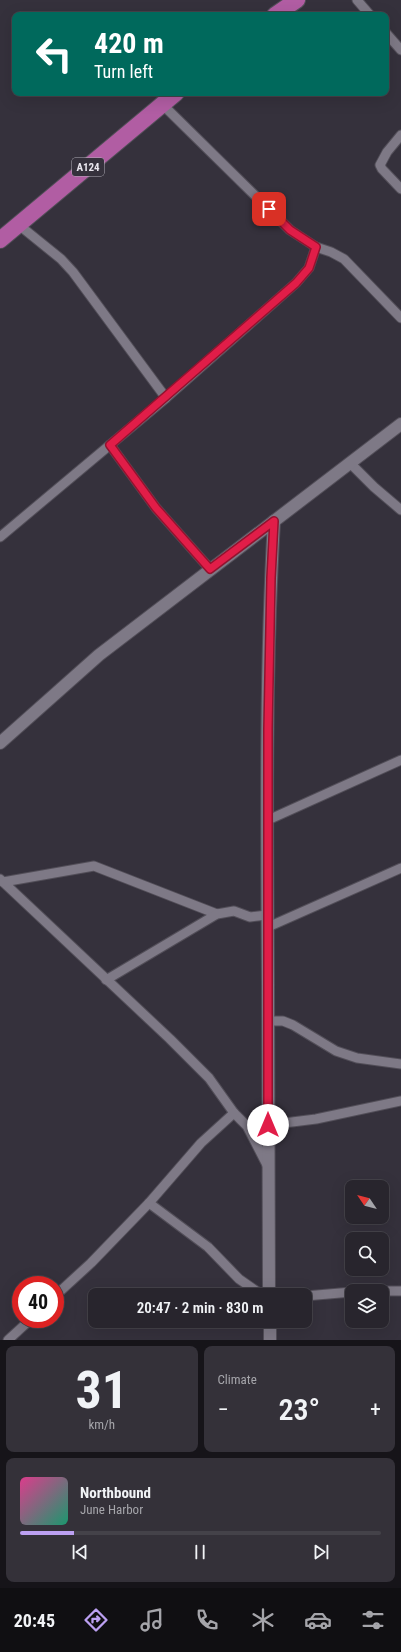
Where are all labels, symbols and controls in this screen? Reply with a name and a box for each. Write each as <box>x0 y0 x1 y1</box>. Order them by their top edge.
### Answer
text: 420 m <box>94 27 164 60</box>
icon: left <box>28 28 80 80</box>
text: Turn left <box>94 61 153 82</box>
road number: A124 <box>72 158 104 176</box>
pin <box>252 192 286 226</box>
icon: arrive <box>258 198 280 220</box>
position arrow <box>247 1104 289 1146</box>
north arrow <box>345 1180 389 1224</box>
map controls <box>345 1180 389 1328</box>
button: search <box>345 1232 389 1276</box>
speed limit sign: 40 <box>12 1276 64 1328</box>
button: layers <box>345 1284 389 1328</box>
text: 20:47 · 2 min · 830 m <box>137 1299 263 1317</box>
text: 31 <box>75 1360 128 1421</box>
text: Climate <box>218 1372 257 1387</box>
text: 23° <box>278 1392 320 1427</box>
text: − <box>218 1397 229 1422</box>
text: + <box>370 1397 381 1422</box>
text: km/h <box>88 1417 115 1432</box>
text: Northbound <box>80 1484 151 1502</box>
text: June Harbor <box>80 1502 143 1517</box>
icon: previous <box>69 1541 91 1563</box>
icon: pause <box>189 1541 211 1563</box>
icon: next <box>310 1541 332 1563</box>
icon: directions <box>82 1606 110 1634</box>
icon: music <box>138 1606 166 1634</box>
icon: phone <box>193 1606 221 1634</box>
icon: climate <box>249 1606 277 1634</box>
icon: car <box>304 1606 332 1634</box>
icon: filters <box>359 1606 387 1634</box>
text: 20:45 <box>14 1610 55 1631</box>

